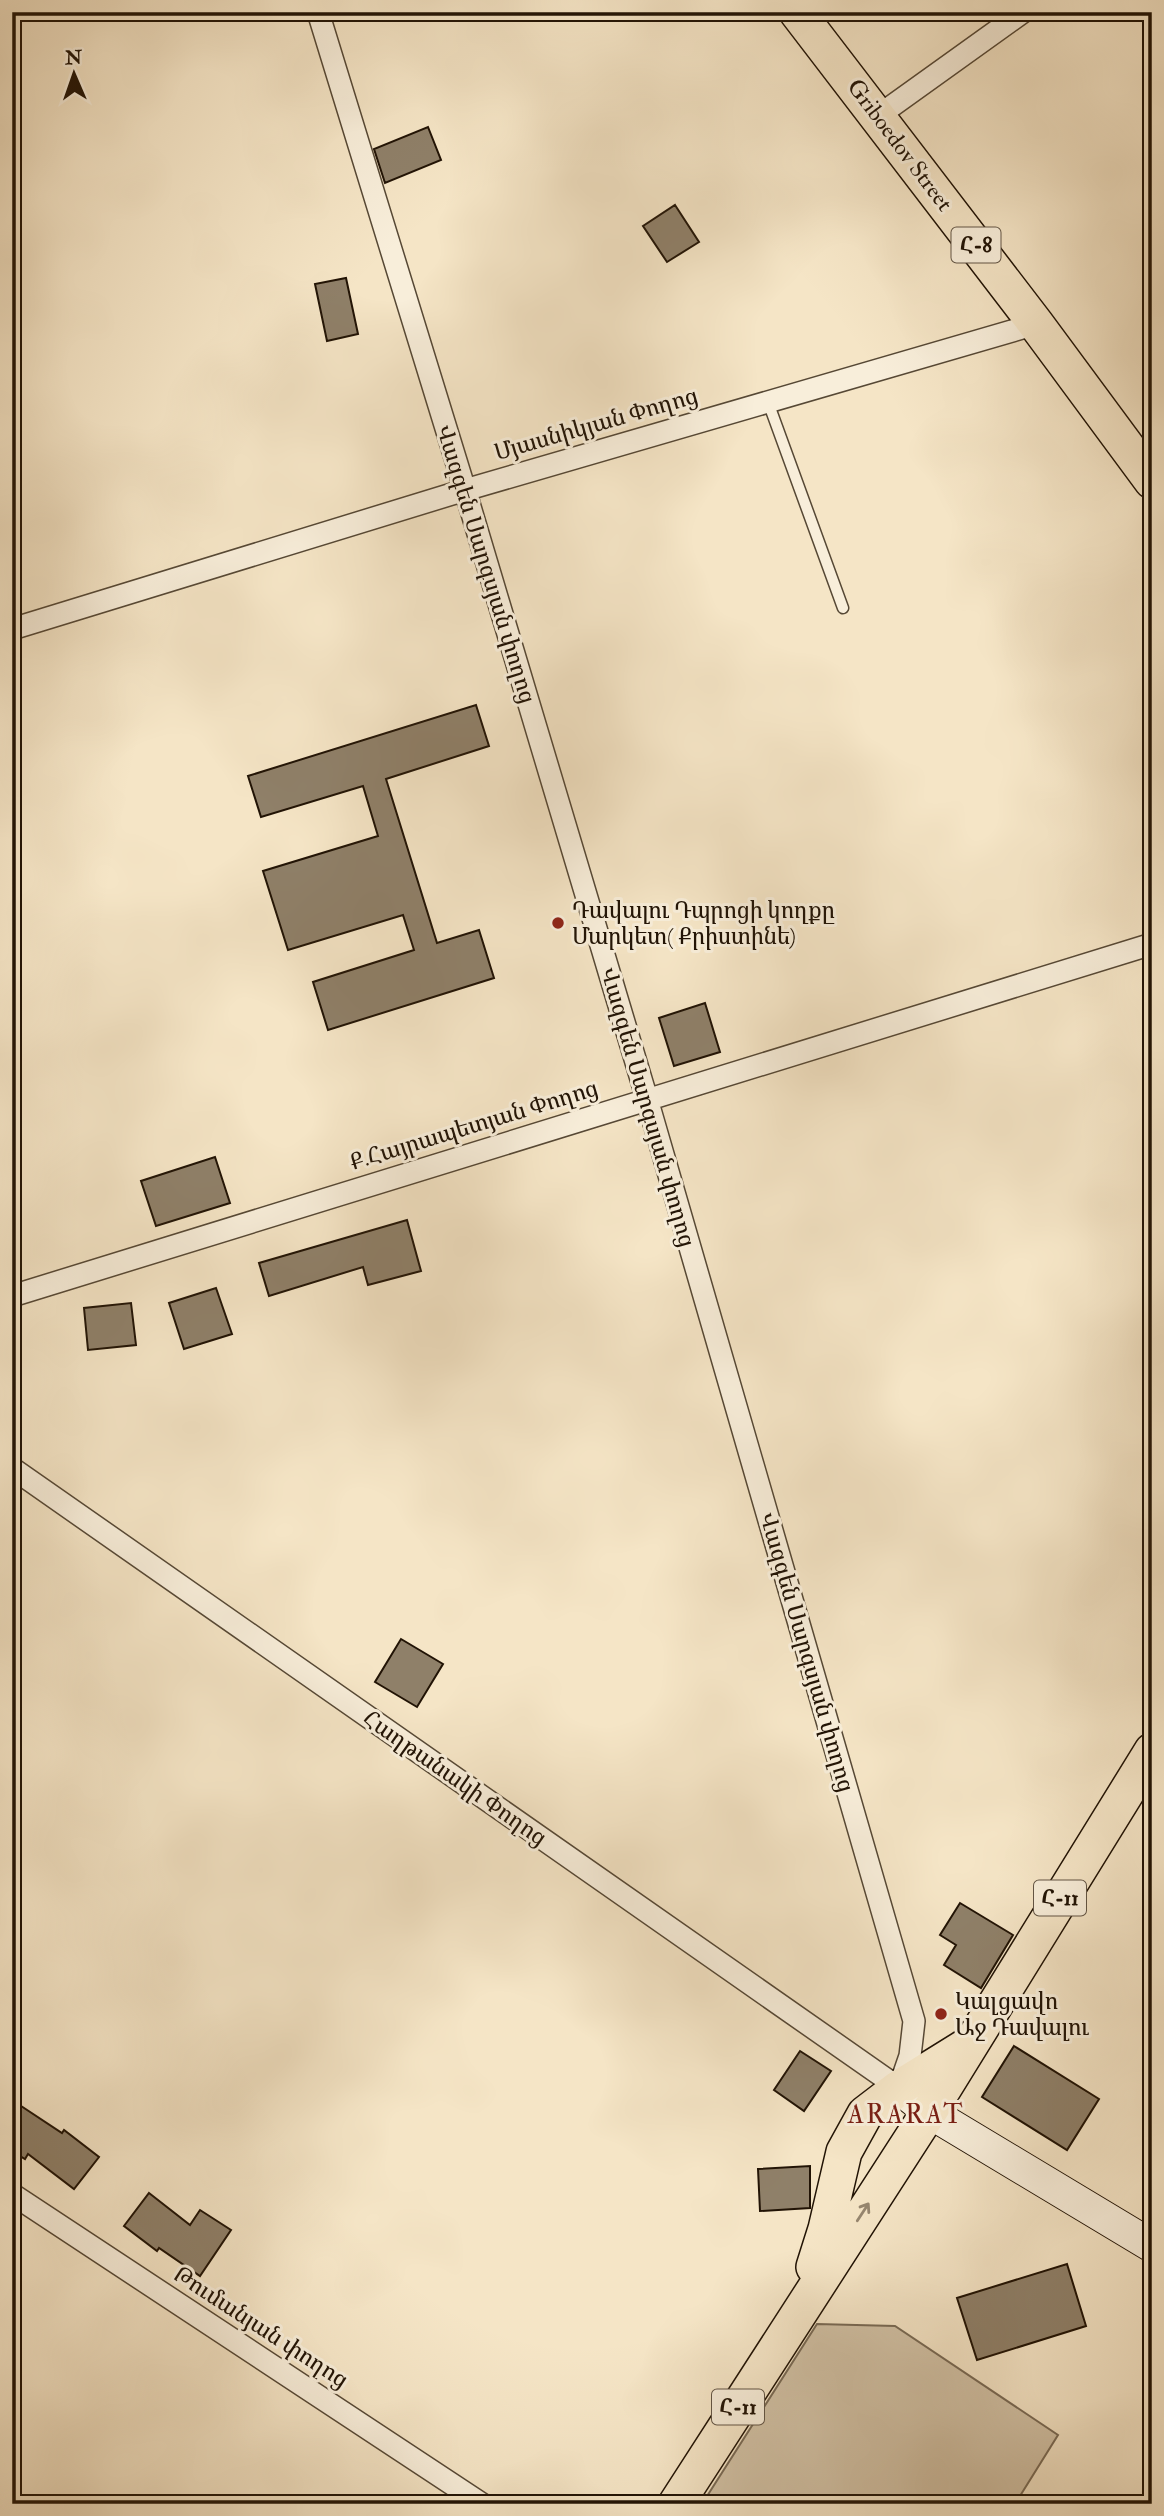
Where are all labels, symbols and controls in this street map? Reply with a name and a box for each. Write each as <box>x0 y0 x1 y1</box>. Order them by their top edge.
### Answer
north arrow <box>38 38 108 108</box>
text: N <box>64 46 83 70</box>
street label: Griboedov Street <box>841 73 959 217</box>
road number: Հ-8 <box>951 228 1000 262</box>
street label: Մյասնիկյան Փողոց <box>491 381 701 467</box>
street label: Վազգեն Սարգսյան փողոց <box>430 421 542 707</box>
place label: Դավալու Դպրոցի կողքը Մարկետ( Քրիստինե) <box>572 896 835 951</box>
marker: Դավալու Դպրոցի կողքը Մարկետ( Քրիստինե) <box>550 915 566 931</box>
street label: Վազգեն Սարգսյան փողոց <box>594 964 702 1250</box>
street label: Ք.Հայրապետյան Փողոց <box>346 1073 602 1177</box>
street label: Վազգեն Սարգսյան փողոց <box>753 1509 861 1795</box>
street label: Հաղթանակի Փողոց <box>358 1704 552 1852</box>
road number: Հ-11 <box>1034 1881 1086 1916</box>
place label: Կալցավո Աջ Դավալու <box>955 1987 1089 2042</box>
marker: Կալցավո Աջ Դավալու <box>933 2006 949 2022</box>
district label: ARARAT <box>846 2099 965 2131</box>
one-way arrow <box>857 2203 871 2223</box>
street label: Թումանյան փողոց <box>168 2260 354 2394</box>
road number: Հ-11 <box>712 2390 764 2424</box>

